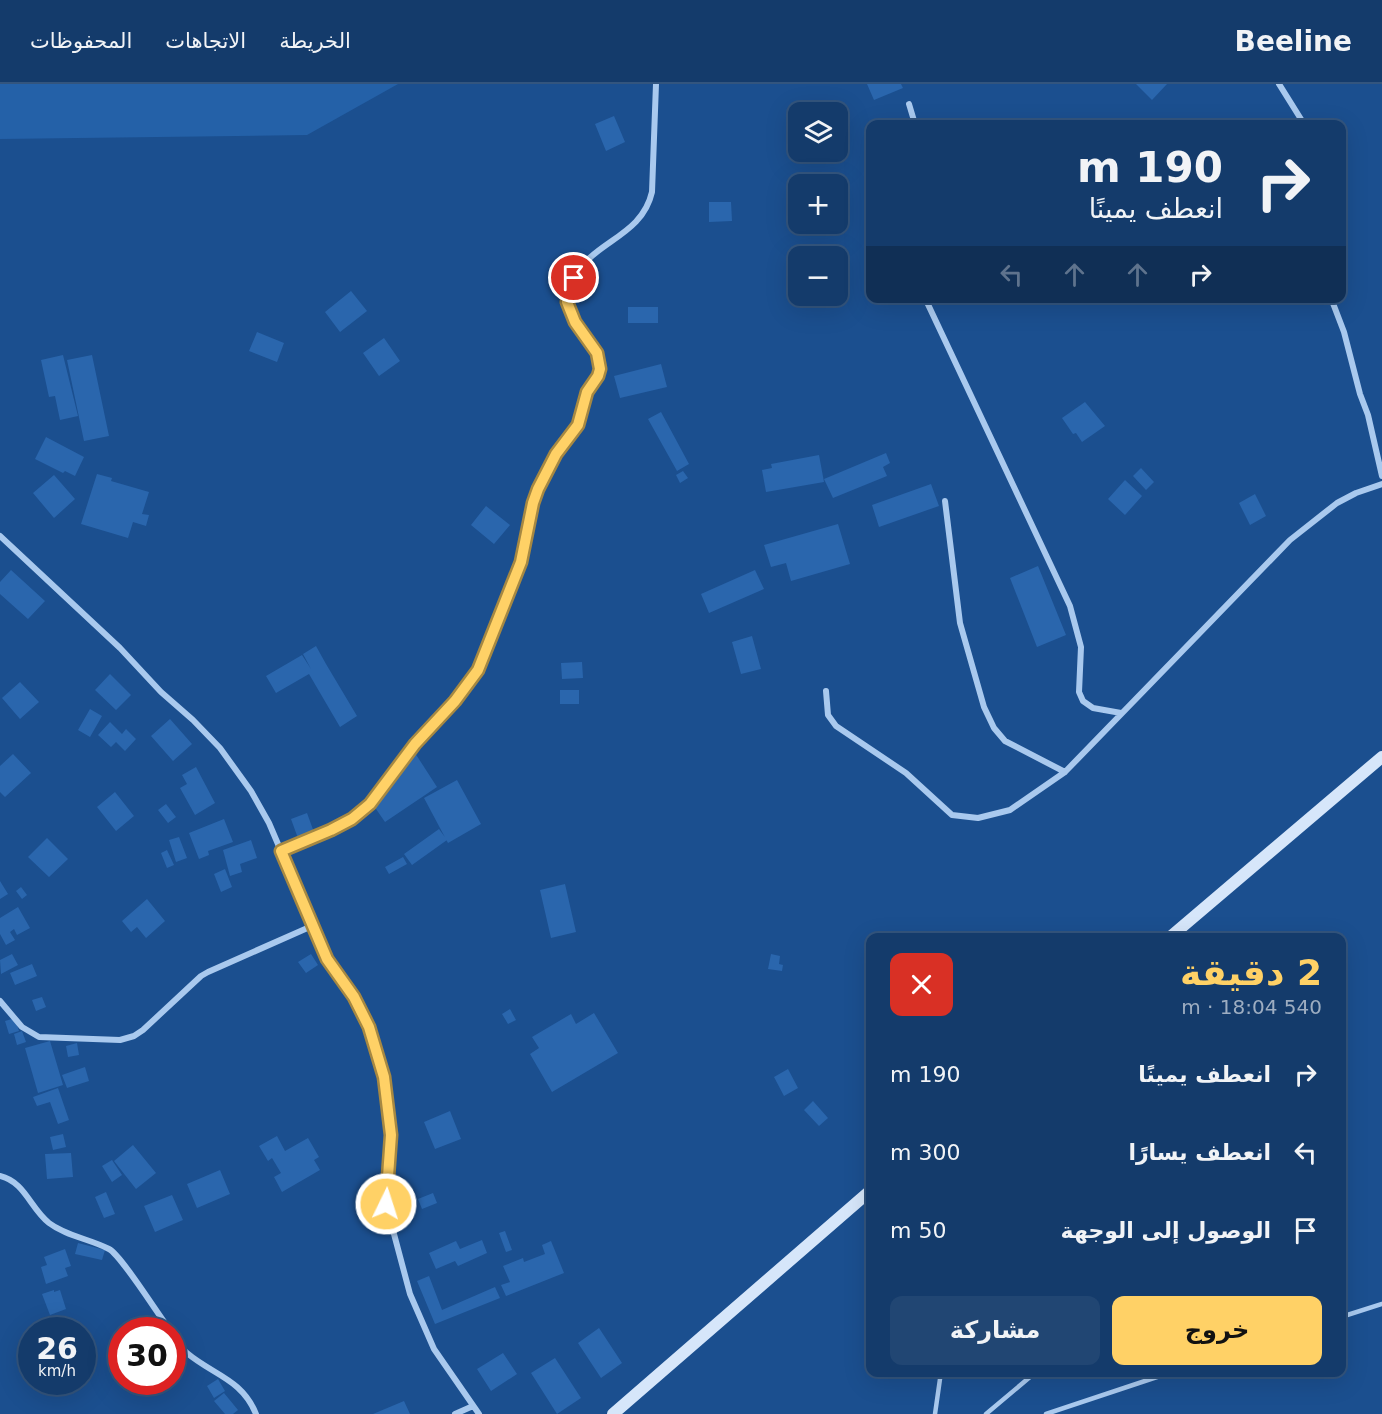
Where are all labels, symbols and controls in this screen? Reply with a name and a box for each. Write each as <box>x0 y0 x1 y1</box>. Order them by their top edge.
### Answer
text: Beeline <box>1235 25 1352 58</box>
text: المحفوظات <box>30 29 132 53</box>
text: الاتجاهات <box>165 29 246 53</box>
text: الخريطة <box>279 29 351 53</box>
map controls <box>788 102 848 306</box>
button: layers <box>788 102 848 162</box>
text: 190 m <box>1077 143 1223 192</box>
icon: right <box>1244 144 1322 222</box>
button: + <box>788 174 848 234</box>
text: انعطف يمينًا <box>1089 193 1223 224</box>
button: − <box>788 246 848 306</box>
pin <box>548 252 599 303</box>
icon: left <box>995 258 1028 291</box>
icon: ahead <box>1058 258 1091 291</box>
icon: ahead <box>1121 258 1154 291</box>
icon: right <box>1184 258 1217 291</box>
icon: arrive <box>557 261 590 294</box>
text: 2 دقيقة <box>1180 952 1322 993</box>
button: close <box>890 953 953 1016</box>
text: 540 m · 18:04 <box>1181 995 1322 1019</box>
icon: right <box>1289 1058 1322 1091</box>
text: 190 m <box>890 1062 960 1087</box>
text: انعطف يمينًا <box>1138 1062 1271 1087</box>
icon: left <box>1289 1136 1322 1169</box>
text: 300 m <box>890 1140 960 1165</box>
text: انعطف يسارًا <box>1128 1140 1271 1165</box>
position arrow <box>354 1172 418 1236</box>
icon: arrive <box>1289 1214 1322 1247</box>
text: 50 m <box>890 1218 946 1243</box>
text: الوصول إلى الوجهة <box>1061 1218 1271 1243</box>
button: مشاركة <box>890 1296 1100 1365</box>
button: خروج <box>1112 1296 1322 1365</box>
speed limit sign: 30 <box>108 1317 186 1395</box>
text: 26 <box>36 1331 78 1366</box>
text: km/h <box>38 1362 76 1380</box>

